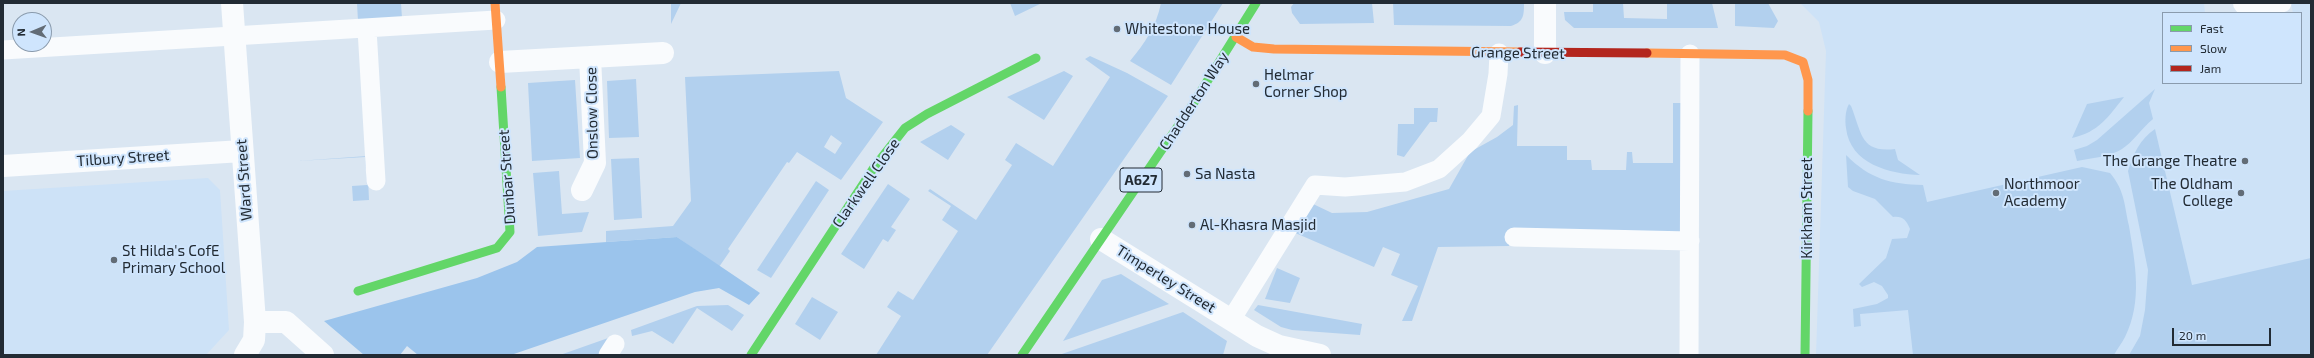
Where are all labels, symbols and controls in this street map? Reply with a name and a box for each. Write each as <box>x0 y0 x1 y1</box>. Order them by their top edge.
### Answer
north arrow <box>12 12 52 52</box>
legend <box>2162 12 2302 84</box>
place label: Whitestone House <box>1125 20 1250 38</box>
text: Fast <box>2200 21 2223 35</box>
marker: Whitestone House <box>1112 24 1122 34</box>
text: N <box>14 28 27 37</box>
text: Slow <box>2200 41 2227 55</box>
street label: Grange Street <box>1471 43 1565 63</box>
street label: Chadderton Way <box>1156 49 1232 153</box>
text: Jam <box>2200 61 2221 75</box>
place label: Helmar Corner Shop <box>1264 66 1348 101</box>
street label: Onslow Close <box>582 67 602 159</box>
marker: Helmar Corner Shop <box>1251 79 1261 89</box>
street label: Dunbar Street <box>495 129 519 225</box>
street label: Clarkwell Close <box>829 135 903 231</box>
street label: Ward Street <box>232 139 256 221</box>
street label: Tilbury Street <box>76 146 170 170</box>
place label: The Grange Theatre <box>2103 152 2237 170</box>
marker: The Grange Theatre <box>2240 156 2250 166</box>
street label: Kirkham Street <box>1798 157 1816 259</box>
place label: Sa Nasta <box>1195 165 1255 183</box>
road number: A627 <box>1120 168 1162 192</box>
marker: Sa Nasta <box>1182 169 1192 179</box>
place label: Northmoor Academy <box>2004 175 2080 210</box>
place label: The Oldham College <box>2151 175 2233 210</box>
marker: Northmoor Academy <box>1991 188 2001 198</box>
marker: The Oldham College <box>2236 188 2246 198</box>
place label: Al-Khasra Masjid <box>1200 216 1316 234</box>
marker: Al-Khasra Masjid <box>1187 220 1197 230</box>
street label: Timperley Street <box>1113 241 1219 317</box>
place label: St Hilda's CofE Primary School <box>122 242 225 277</box>
marker: St Hilda's CofE Primary School <box>109 255 119 265</box>
scale bar <box>2174 320 2273 346</box>
text: 20 m <box>2179 328 2206 342</box>

